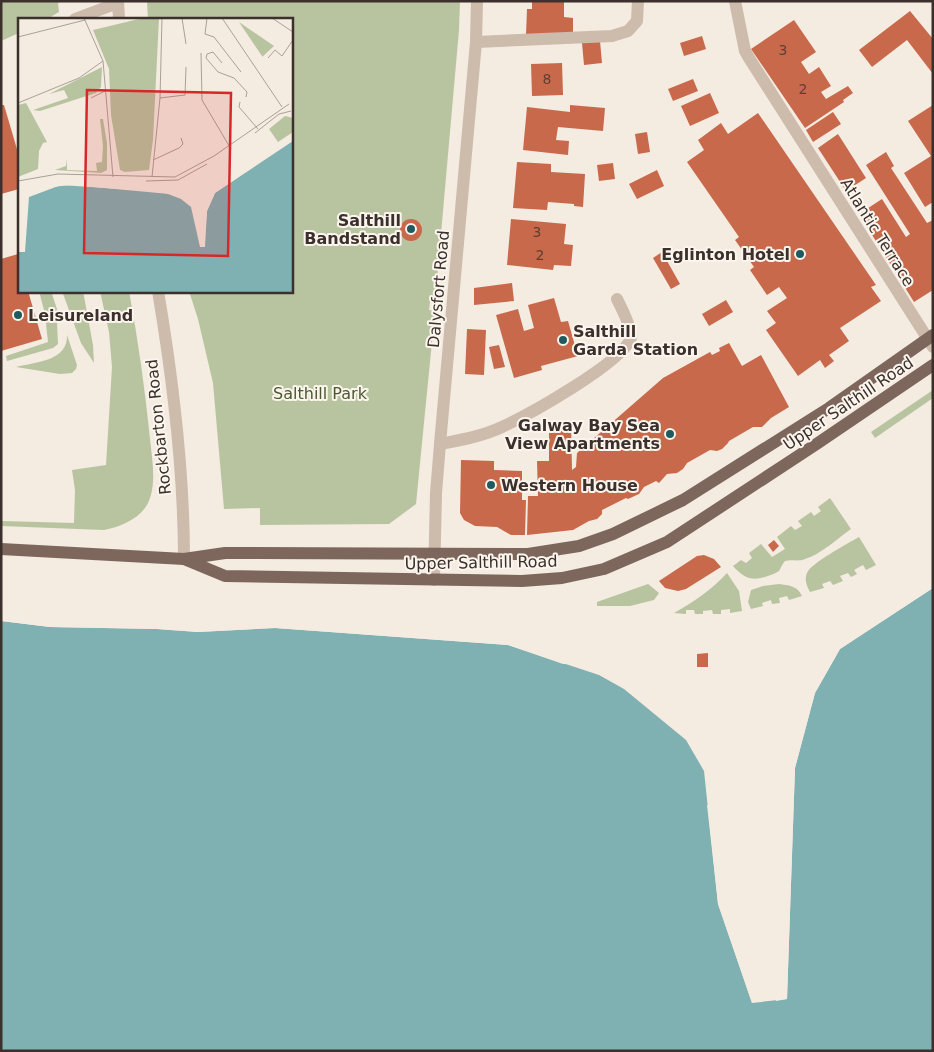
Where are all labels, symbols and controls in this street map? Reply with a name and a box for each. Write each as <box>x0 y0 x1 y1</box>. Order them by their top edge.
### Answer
inset map <box>18 18 292 292</box>
house number: 3 <box>779 42 787 58</box>
house number: 8 <box>543 71 551 87</box>
house number: 2 <box>799 81 807 97</box>
street label: Atlantic Terrace <box>837 175 919 290</box>
place label: Salthill Bandstand <box>304 211 401 248</box>
marker: Salthill Bandstand <box>405 223 417 235</box>
house number: 3 <box>533 224 541 240</box>
street label: Dalysfort Road <box>424 229 453 349</box>
place label: Eglinton Hotel <box>661 245 790 264</box>
house number: 2 <box>536 247 544 263</box>
marker: Eglinton Hotel <box>794 248 806 260</box>
place label: Leisureland <box>28 306 133 325</box>
marker: Leisureland <box>12 309 24 321</box>
place label: Salthill Garda Station <box>573 322 698 359</box>
marker: Salthill Garda Station <box>557 334 569 346</box>
street label: Upper Salthill Road <box>780 353 917 454</box>
street label: Rockbarton Road <box>142 358 175 496</box>
park label: Salthill Park <box>273 384 368 403</box>
place label: Galway Bay Sea View Apartments <box>505 416 660 453</box>
marker: Galway Bay Sea View Apartments <box>664 428 676 440</box>
place label: Western House <box>501 476 638 495</box>
marker: Western House <box>485 479 497 491</box>
street label: Upper Salthill Road <box>404 552 558 573</box>

